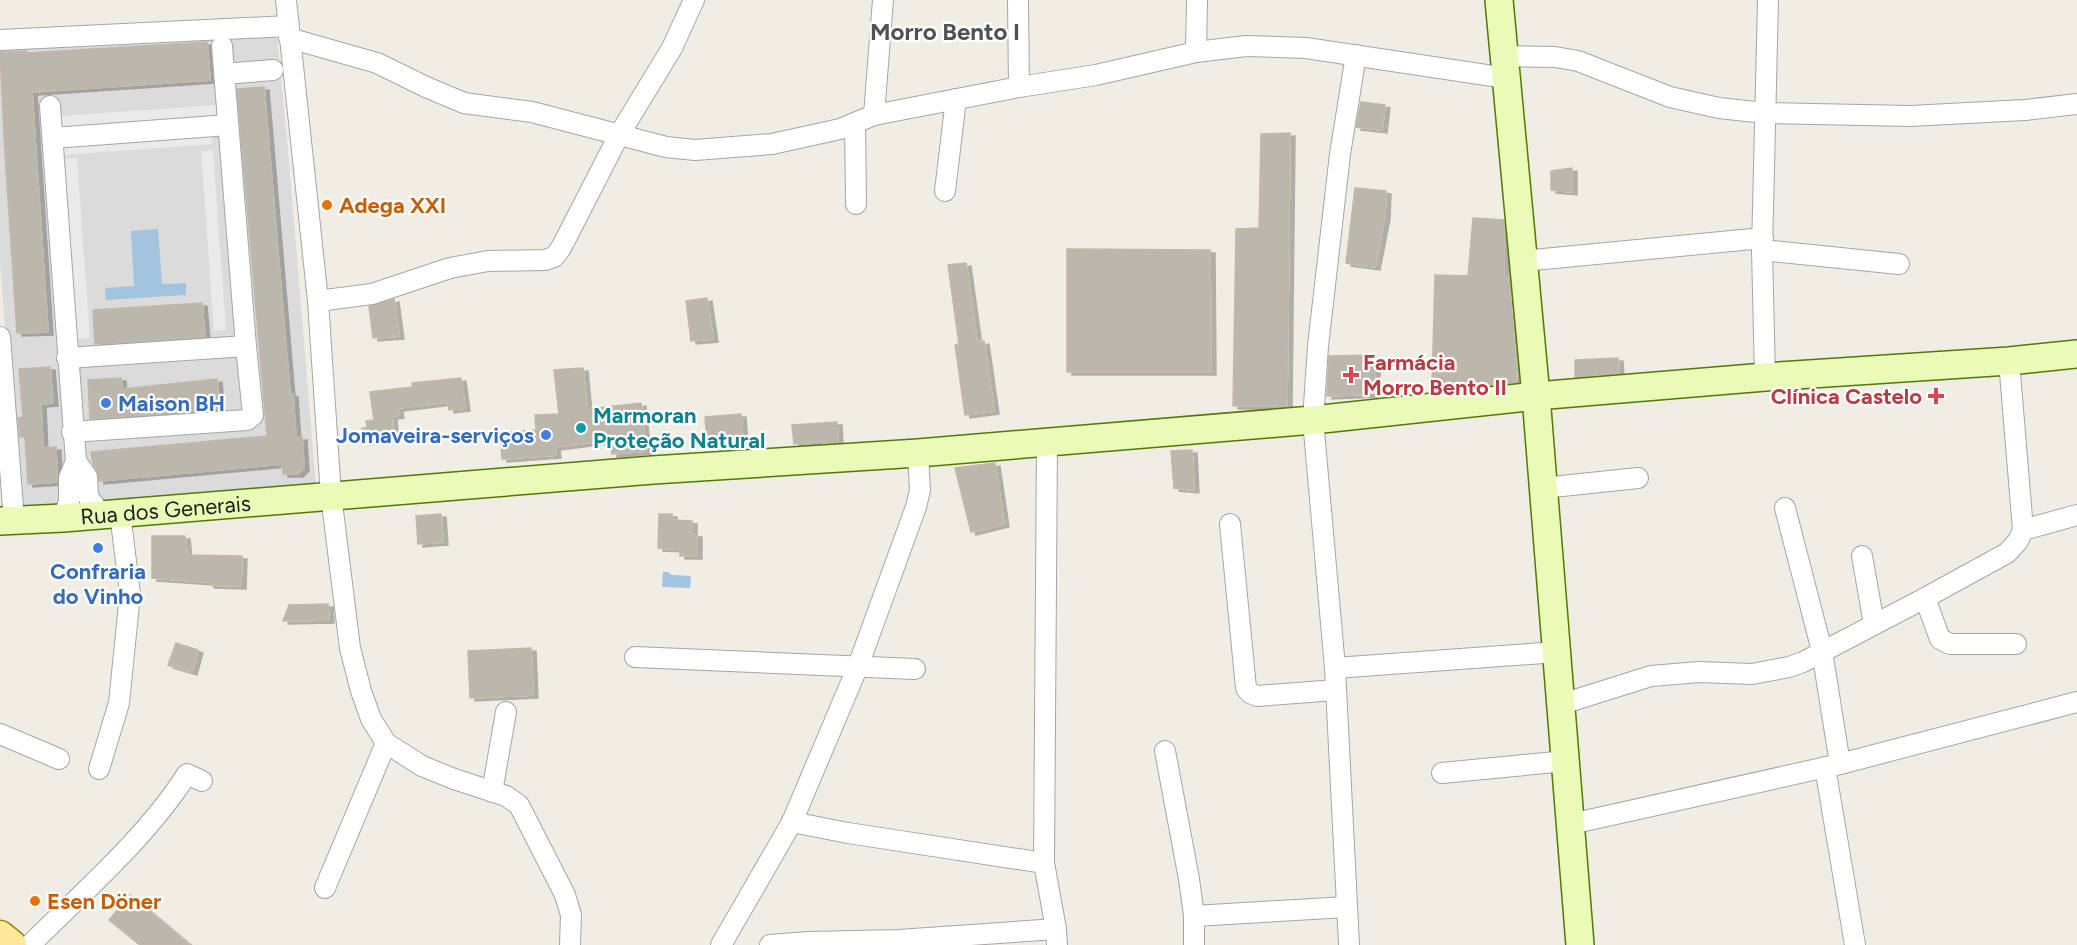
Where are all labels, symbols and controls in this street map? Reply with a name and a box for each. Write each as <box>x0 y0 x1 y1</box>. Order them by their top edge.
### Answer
district label: Morro Bento I <box>870 17 1020 46</box>
place label: Adega XXI <box>339 192 446 219</box>
marker: Adega XXI <box>320 198 334 212</box>
place label: Farmácia Morro Bento II <box>1363 349 1507 401</box>
marker: Farmácia Morro Bento II <box>1344 368 1358 382</box>
place label: Clínica Castelo <box>1771 383 1922 410</box>
marker: Clínica Castelo <box>1927 387 1945 405</box>
place label: Maison BH <box>118 390 225 417</box>
marker: Maison BH <box>99 396 113 410</box>
place label: Marmoran Proteção Natural <box>593 402 765 454</box>
marker: Marmoran Proteção Natural <box>574 421 588 435</box>
place label: Jomaveira-serviços <box>336 422 534 449</box>
marker: Jomaveira-serviços <box>539 428 553 442</box>
street label: Rua dos Generais <box>79 489 252 530</box>
marker: Confraria do Vinho <box>91 541 105 555</box>
place label: Confraria do Vinho <box>50 558 146 610</box>
place label: Esen Döner <box>47 888 162 915</box>
marker: Esen Döner <box>28 894 42 908</box>

